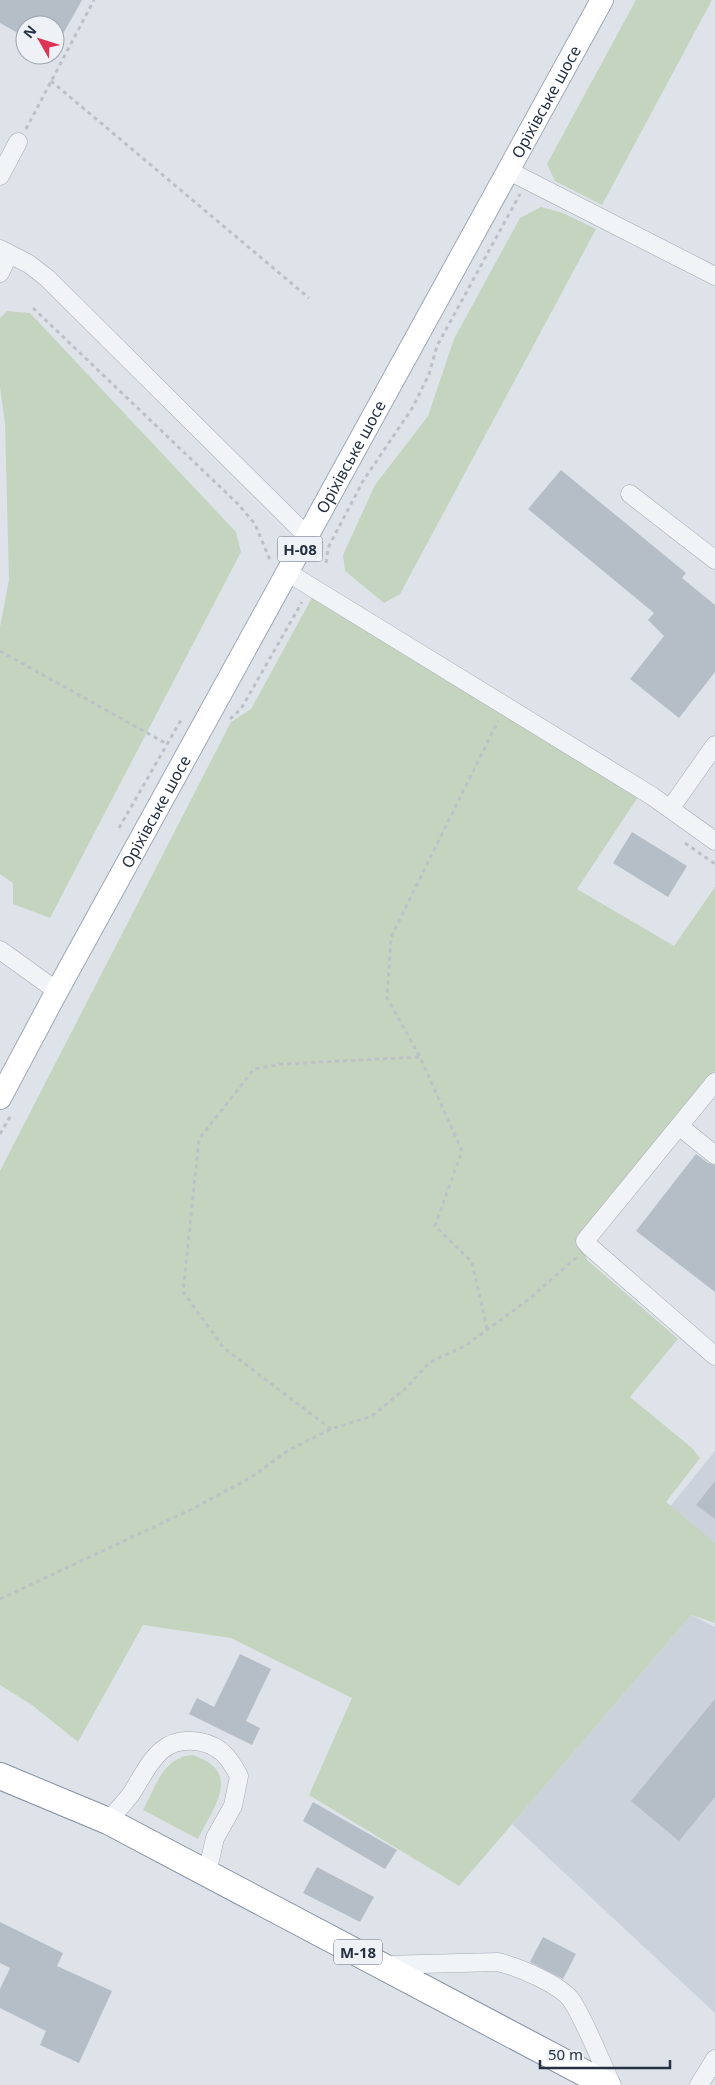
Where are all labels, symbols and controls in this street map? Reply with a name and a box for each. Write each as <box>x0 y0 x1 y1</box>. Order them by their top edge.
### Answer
north arrow <box>15 15 65 65</box>
text: N <box>19 21 40 42</box>
street label: Оріхівське шосе <box>506 41 586 162</box>
street label: Оріхівське шосе <box>311 396 391 517</box>
road number: Н-08 <box>278 536 322 562</box>
street label: Оріхівське шосе <box>116 751 196 872</box>
road number: М-18 <box>334 1940 382 1964</box>
scale bar <box>540 2038 670 2070</box>
text: 50 m <box>548 2044 583 2064</box>

